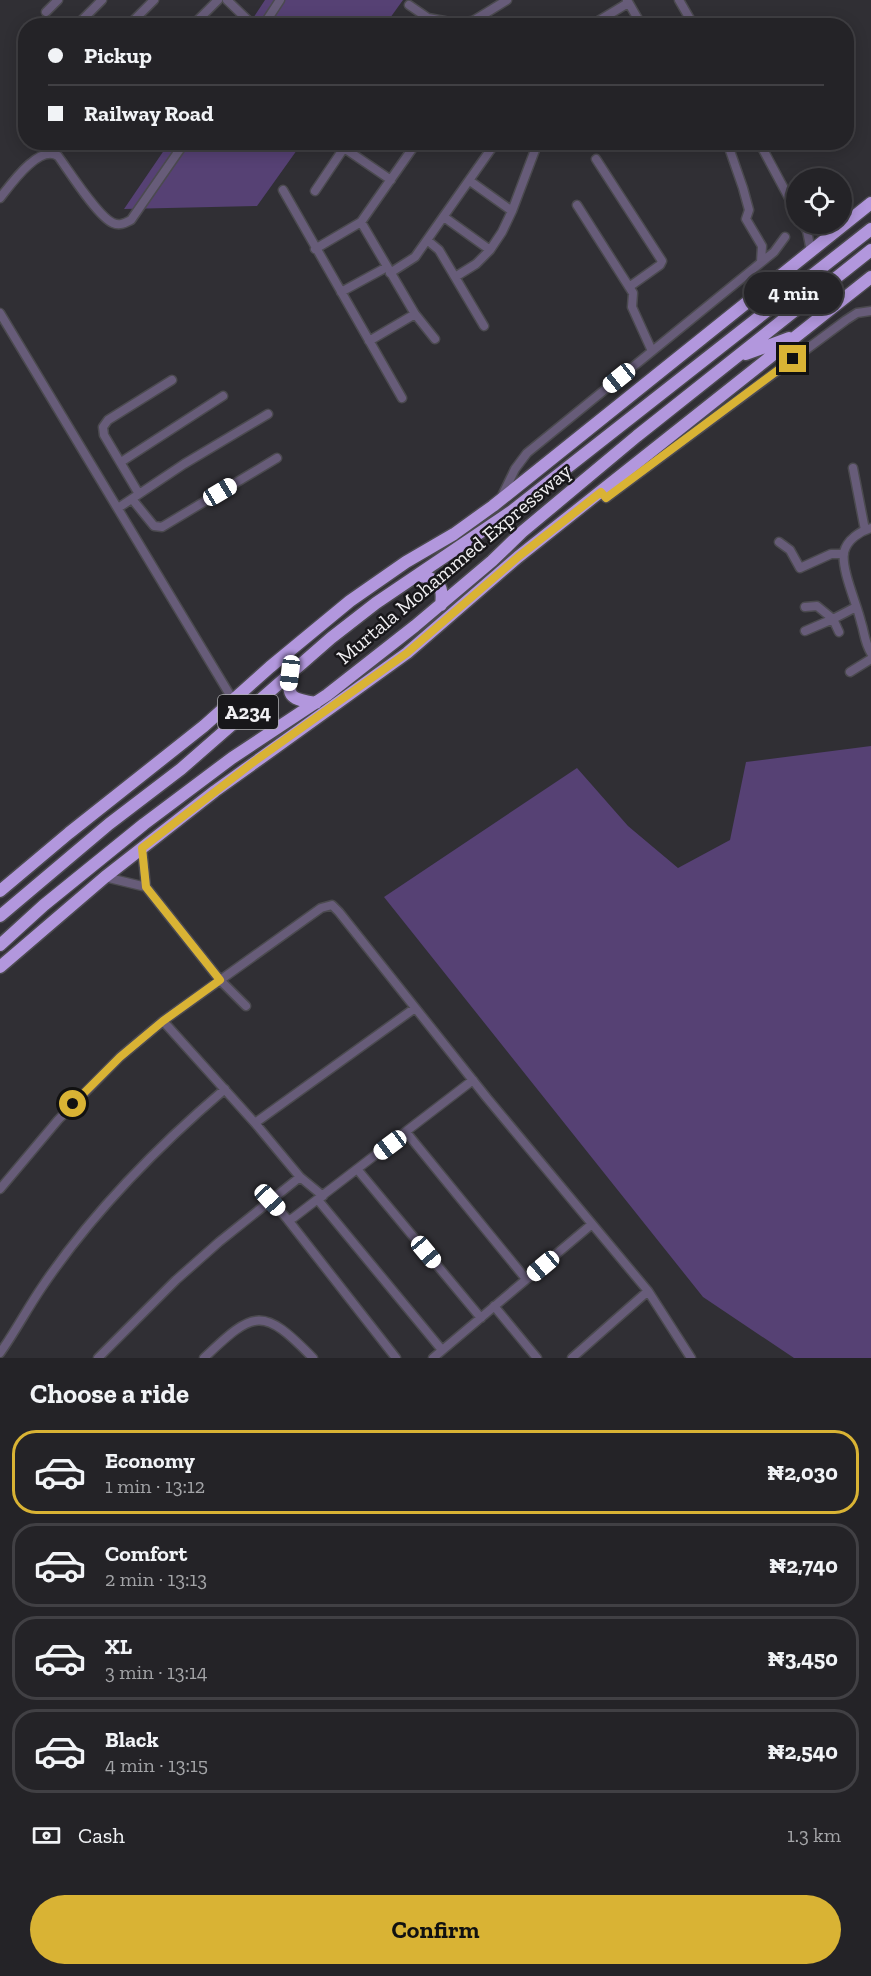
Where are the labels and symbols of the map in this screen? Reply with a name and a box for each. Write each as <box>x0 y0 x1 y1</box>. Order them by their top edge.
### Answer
callout: 4 min <box>744 272 842 314</box>
route end <box>779 345 806 372</box>
car <box>599 360 639 396</box>
street label: Murtala Mohammed Expressway <box>331 458 576 669</box>
car <box>200 475 240 509</box>
car <box>279 654 301 692</box>
road number: A234 <box>218 695 278 729</box>
route start <box>59 1090 86 1117</box>
car <box>370 1127 410 1163</box>
car <box>251 1181 289 1219</box>
car <box>408 1232 444 1272</box>
car <box>523 1248 563 1284</box>

